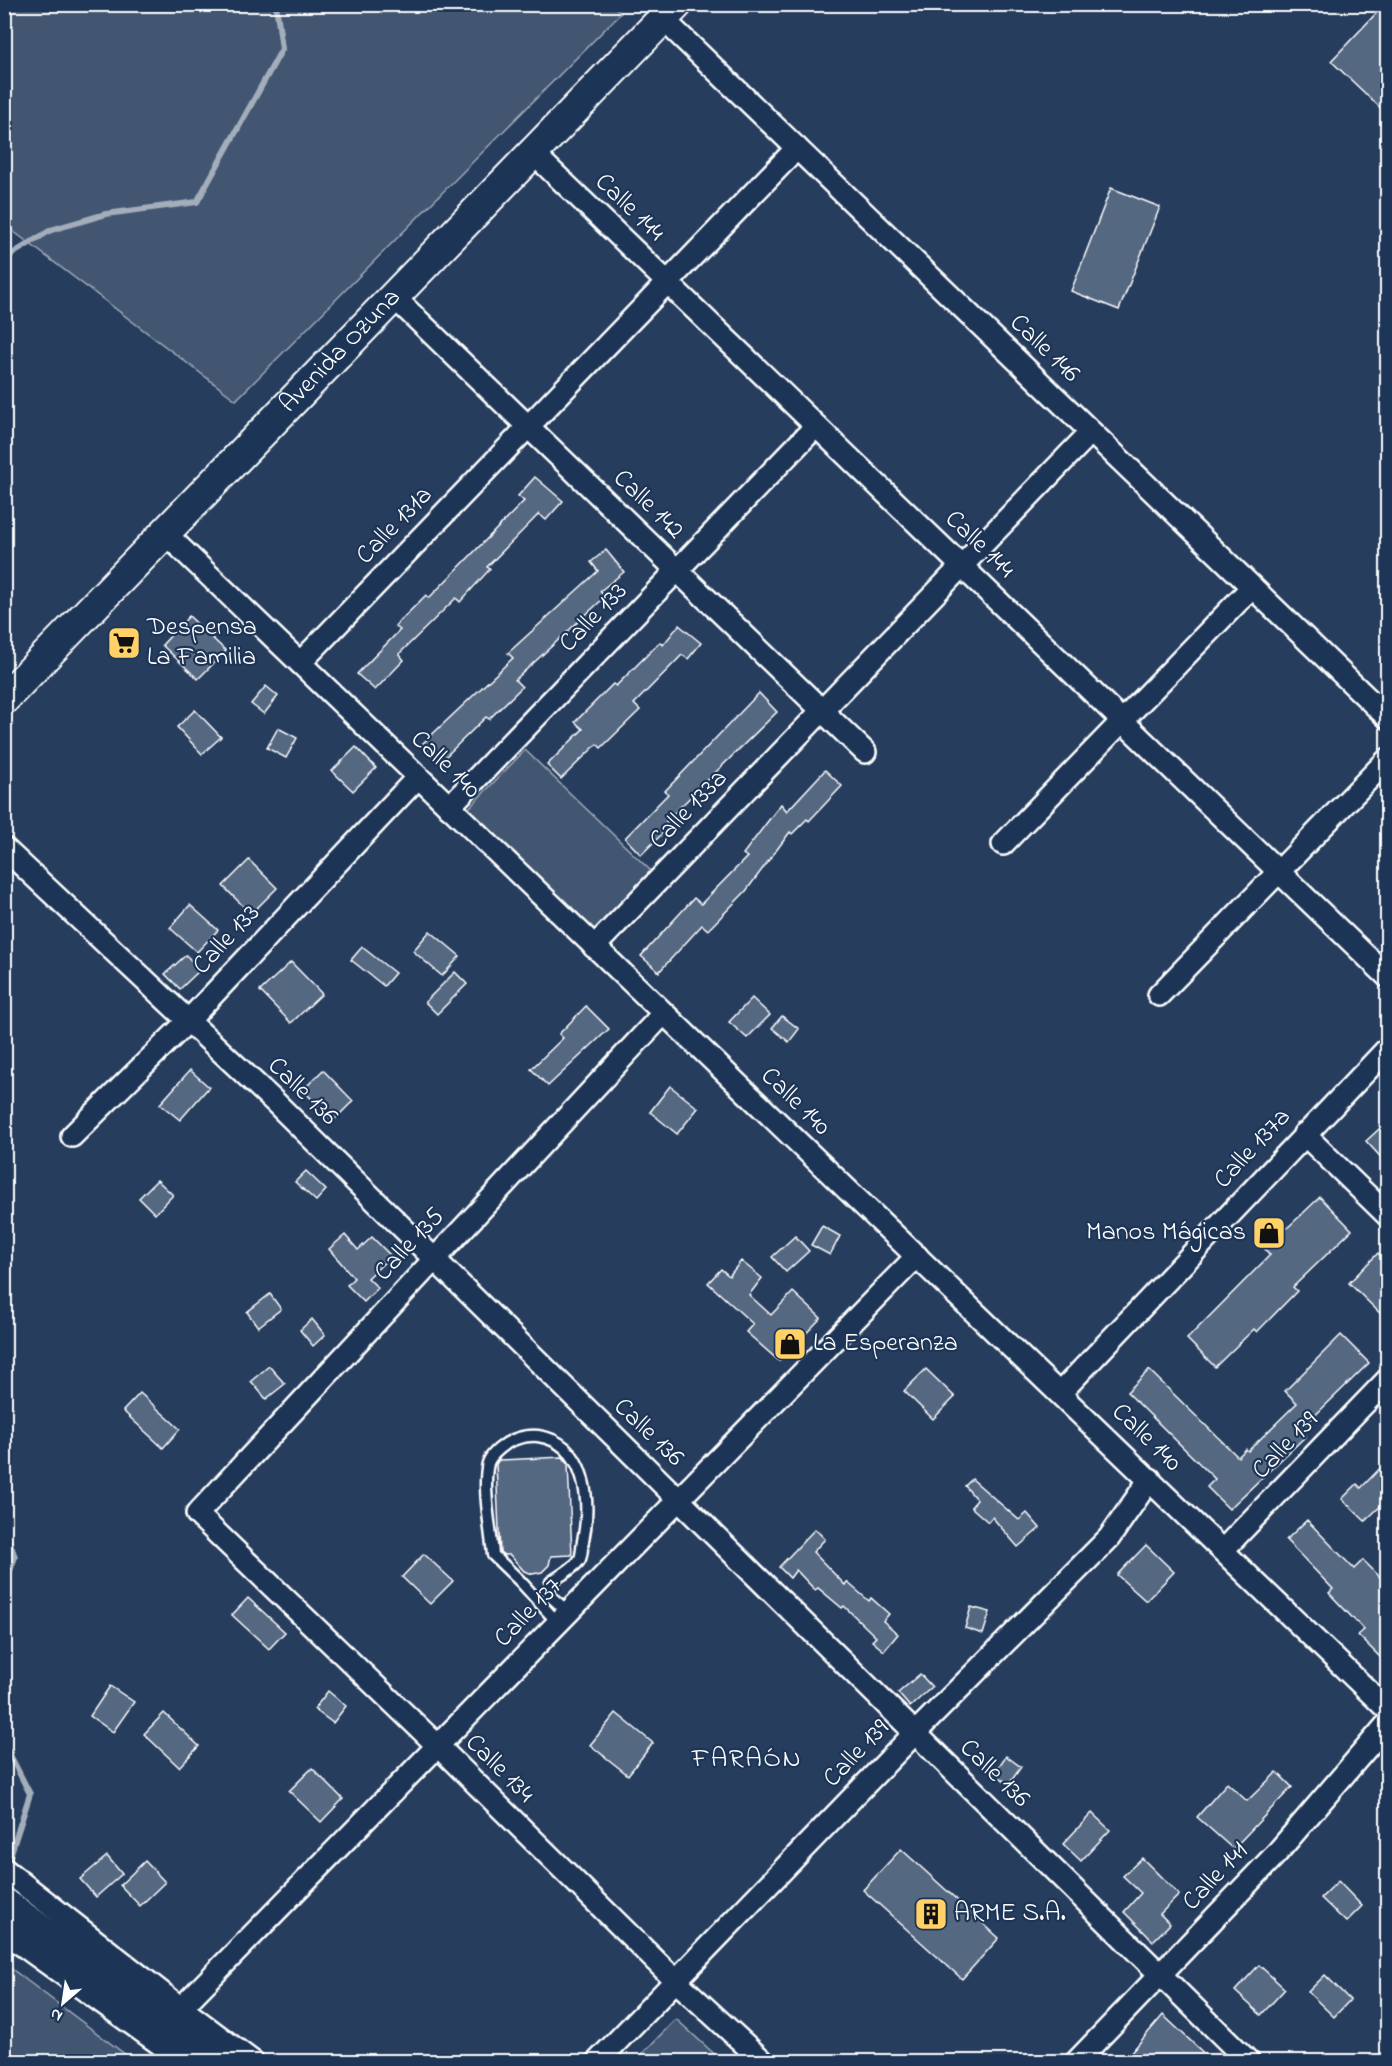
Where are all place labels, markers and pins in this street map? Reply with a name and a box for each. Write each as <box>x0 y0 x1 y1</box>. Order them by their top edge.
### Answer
place label: Despensa La Familia <box>146 609 257 677</box>
supermarket icon: Despensa La Familia <box>106 625 142 661</box>
place label: Manos Mágicas <box>1086 1214 1246 1252</box>
shop icon: Manos Mágicas <box>1251 1215 1287 1251</box>
place label: La Esperanza <box>813 1325 958 1363</box>
shop icon: La Esperanza <box>772 1326 808 1362</box>
place label: ARME S.A. <box>954 1895 1066 1933</box>
building icon: ARME S.A. <box>913 1896 949 1932</box>

